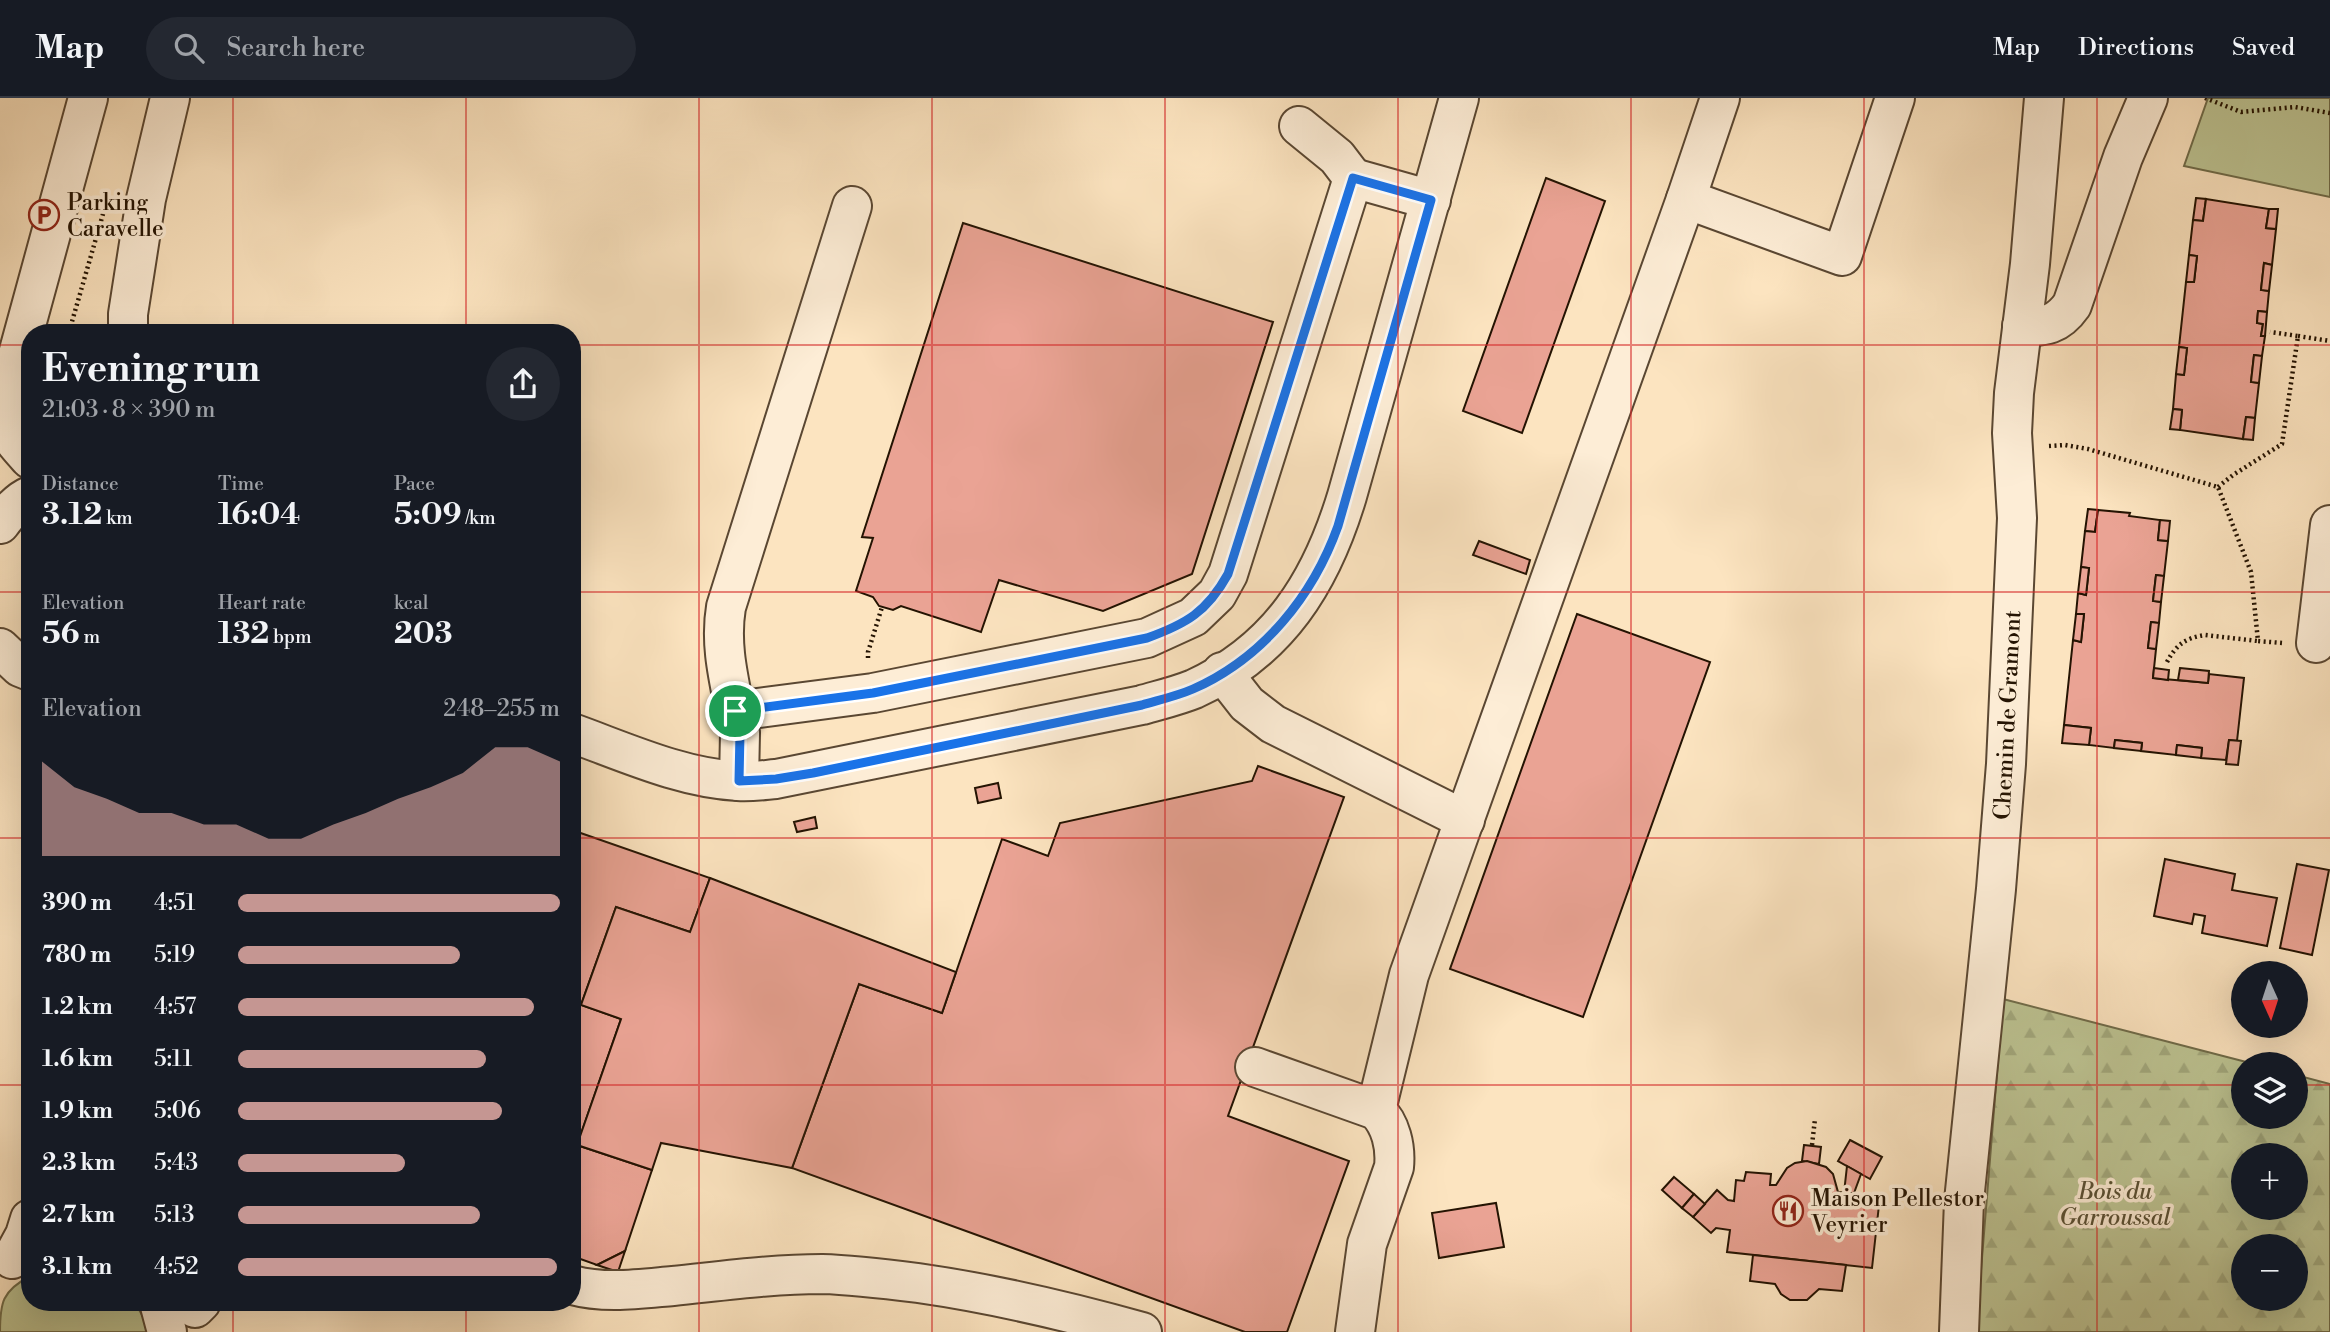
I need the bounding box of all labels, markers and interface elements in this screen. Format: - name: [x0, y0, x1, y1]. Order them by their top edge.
- search box: [146, 17, 636, 80]
- text: Map: [35, 28, 104, 69]
- icon: search: [170, 29, 208, 67]
- text: Search here: [226, 32, 365, 64]
- text: Map: [1993, 33, 2040, 63]
- text: Directions: [2078, 33, 2194, 63]
- text: Saved: [2232, 33, 2295, 63]
- place label: Parking Caravelle: [67, 189, 164, 243]
- parking icon: Parking Caravelle: [27, 198, 61, 232]
- text: Evening run: [42, 346, 260, 393]
- button: share: [486, 347, 560, 421]
- text: 21:03 · 8 × 390 m: [42, 396, 215, 424]
- text: Distance: [42, 472, 119, 496]
- text: Time: [218, 472, 264, 496]
- text: Pace: [394, 472, 435, 496]
- text: 3.12: [42, 496, 102, 534]
- text: 16:04: [218, 496, 300, 534]
- text: 5:09: [394, 496, 462, 534]
- text: km: [102, 506, 133, 530]
- text: /km: [462, 506, 496, 530]
- text: Elevation: [42, 591, 124, 615]
- text: Heart rate: [218, 591, 306, 615]
- text: kcal: [394, 591, 428, 615]
- street label: Chemin de Gramont: [1989, 609, 2027, 821]
- text: 56: [42, 615, 80, 653]
- text: 132: [218, 615, 269, 653]
- text: 203: [394, 615, 453, 653]
- text: m: [80, 625, 100, 649]
- text: bpm: [269, 625, 312, 649]
- pin: [705, 681, 765, 741]
- icon: arrive: [716, 692, 754, 730]
- text: Elevation: [42, 695, 142, 723]
- text: 248–255 m: [443, 695, 560, 723]
- text: 390 m: [42, 889, 112, 917]
- text: 4:51: [154, 889, 195, 917]
- text: 780 m: [42, 941, 111, 969]
- text: 5:19: [154, 941, 195, 969]
- north arrow: [2231, 961, 2308, 1038]
- map controls: [2231, 961, 2308, 1311]
- text: 1.2 km: [42, 993, 113, 1021]
- text: 4:57: [154, 993, 196, 1021]
- text: 1.6 km: [42, 1045, 113, 1073]
- text: 5:11: [154, 1045, 192, 1073]
- button: layers: [2231, 1052, 2308, 1129]
- text: 1.9 km: [42, 1097, 113, 1125]
- text: 5:06: [154, 1097, 201, 1125]
- button: +: [2231, 1143, 2308, 1220]
- text: 2.3 km: [42, 1149, 115, 1177]
- text: 5:43: [154, 1149, 198, 1177]
- park label: Bois du Garroussal: [2059, 1178, 2171, 1232]
- place label: Maison Pellestor Veyrier: [1810, 1185, 1984, 1239]
- restaurant icon: Maison Pellestor Veyrier: [1771, 1194, 1805, 1228]
- text: 2.7 km: [42, 1201, 115, 1229]
- text: 5:13: [154, 1201, 194, 1229]
- button: −: [2231, 1234, 2308, 1311]
- text: 3.1 km: [42, 1253, 112, 1281]
- text: 4:52: [154, 1253, 199, 1281]

